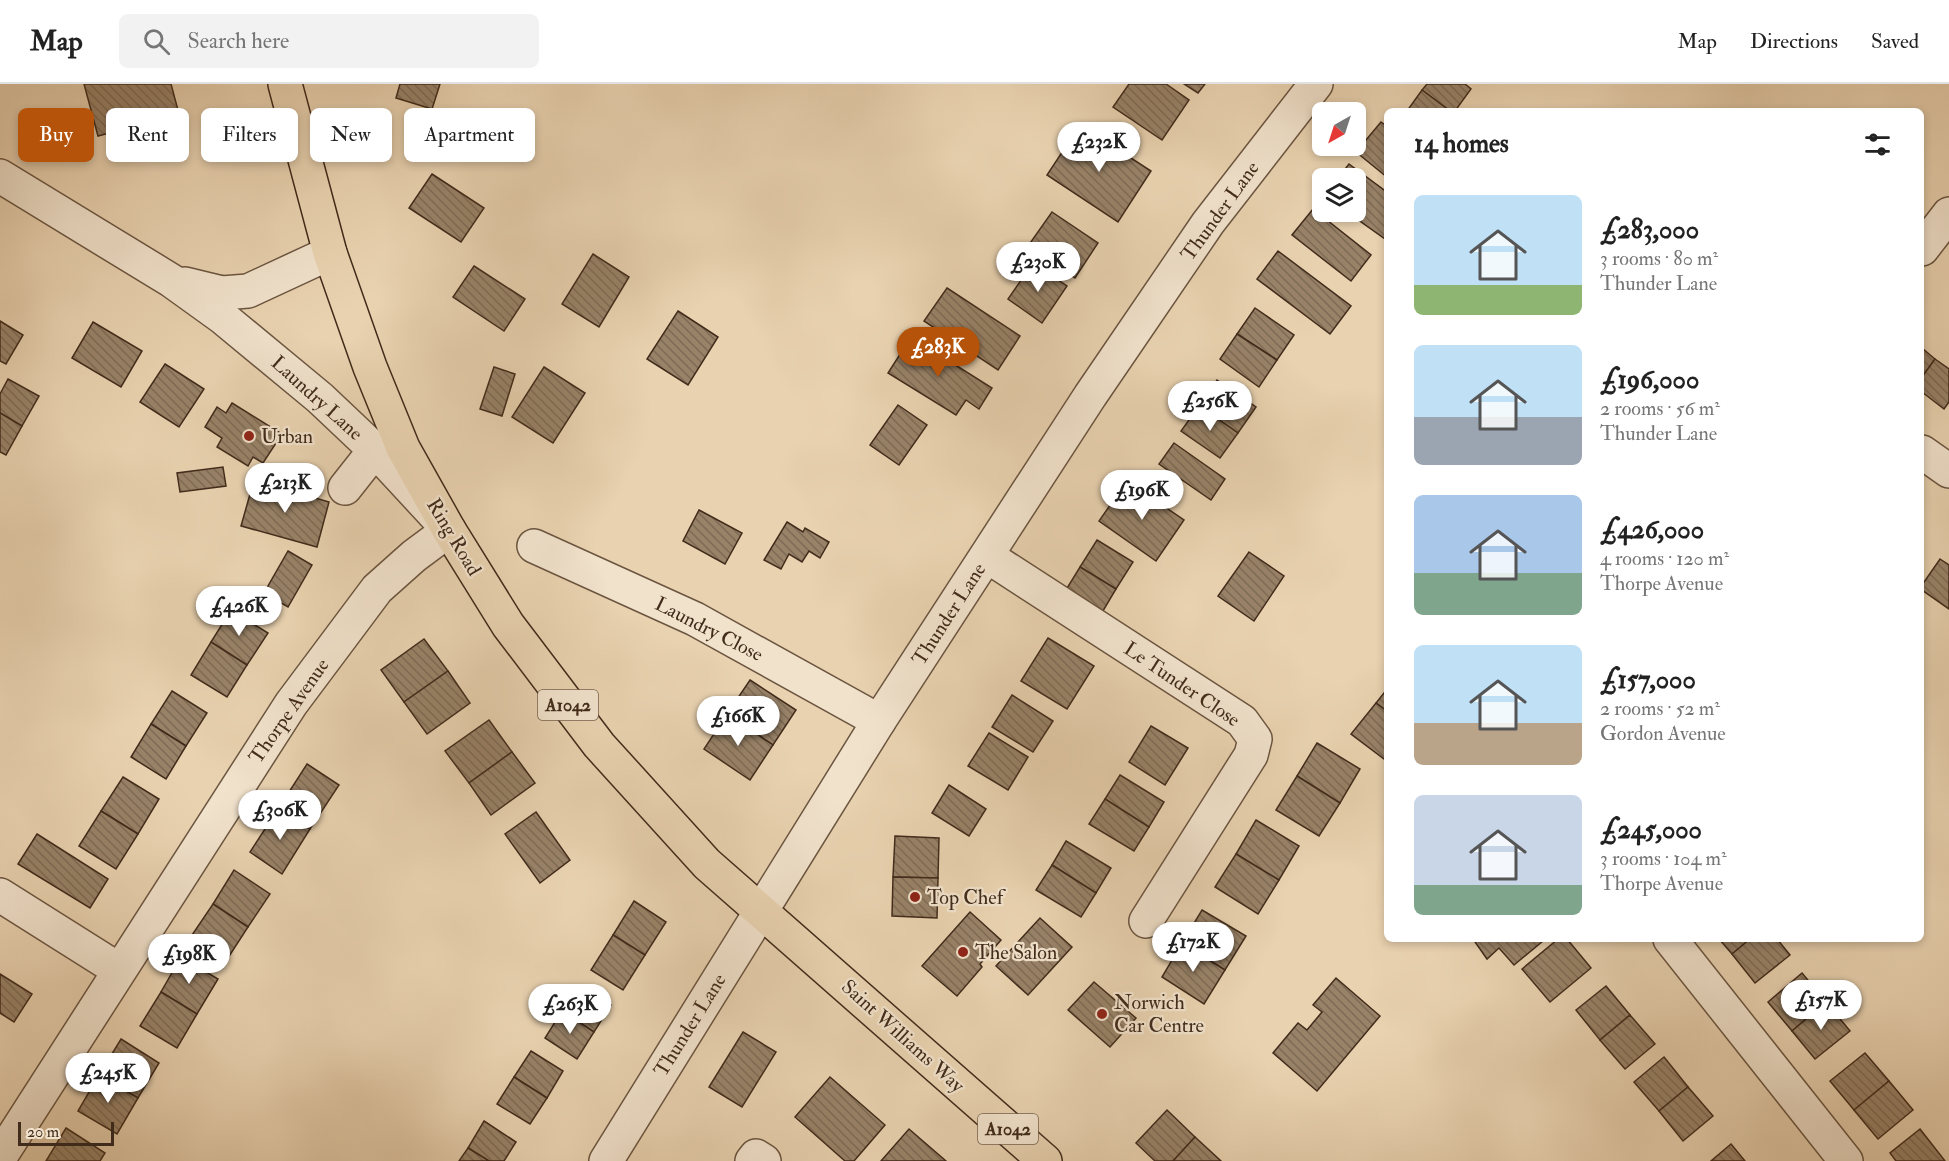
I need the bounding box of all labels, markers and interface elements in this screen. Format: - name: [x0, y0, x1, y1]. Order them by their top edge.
- search box: [119, 14, 539, 68]
- text: Map: [30, 24, 83, 59]
- icon: search: [140, 25, 173, 58]
- text: Search here: [188, 27, 289, 55]
- text: Map: [1677, 28, 1717, 55]
- text: Directions: [1750, 28, 1838, 55]
- text: Saved: [1871, 28, 1919, 55]
- north arrow: [1312, 102, 1366, 156]
- map controls: [1312, 102, 1366, 222]
- chip: Buy: [18, 108, 94, 162]
- chip: Rent: [106, 108, 189, 162]
- chip: Filters: [201, 108, 298, 162]
- chip: New: [310, 108, 392, 162]
- chip: Apartment: [404, 108, 535, 162]
- pin: £232K: [1057, 122, 1141, 173]
- text: 14 homes: [1414, 128, 1509, 160]
- icon: filters: [1861, 128, 1894, 161]
- text: £232K: [1071, 129, 1127, 154]
- street label: Thunder Lane: [1175, 156, 1265, 266]
- button: layers: [1312, 168, 1366, 222]
- text: £283,000: [1600, 214, 1699, 246]
- icon: home: [1462, 219, 1534, 291]
- pin: £230K: [996, 242, 1080, 293]
- text: 3 rooms · 80 m²: [1600, 246, 1718, 271]
- text: £230K: [1010, 249, 1066, 274]
- text: Thunder Lane: [1600, 271, 1717, 296]
- pin: £283K: [896, 327, 980, 378]
- text: £283K: [911, 334, 965, 359]
- street label: Laundry Lane: [266, 350, 368, 446]
- text: £196,000: [1600, 364, 1699, 396]
- icon: home: [1462, 369, 1534, 441]
- pin: £256K: [1168, 381, 1252, 432]
- text: £256K: [1182, 388, 1238, 413]
- text: 2 rooms · 56 m²: [1600, 396, 1720, 421]
- text: Thunder Lane: [1600, 421, 1717, 446]
- place label: Urban: [261, 424, 313, 449]
- marker: Urban: [242, 429, 256, 443]
- pin: £213K: [243, 463, 327, 514]
- text: £213K: [259, 470, 311, 495]
- pin: £196K: [1100, 470, 1184, 521]
- text: £196K: [1115, 477, 1169, 502]
- street label: Ring Road: [421, 494, 487, 580]
- text: £426,000: [1600, 514, 1704, 546]
- icon: home: [1462, 519, 1534, 591]
- text: 4 rooms · 120 m²: [1600, 546, 1729, 571]
- street label: Thunder Lane: [907, 558, 991, 670]
- text: Thorpe Avenue: [1600, 571, 1723, 596]
- pin: £426K: [197, 586, 281, 637]
- street label: Laundry Close: [651, 591, 767, 667]
- text: £426K: [210, 593, 268, 618]
- street label: Le Tunder Close: [1119, 636, 1245, 732]
- street label: Thorpe Avenue: [243, 653, 335, 769]
- text: £157,000: [1600, 664, 1696, 696]
- icon: home: [1462, 669, 1534, 741]
- road number: A1042: [538, 690, 598, 720]
- pin: £166K: [696, 696, 780, 747]
- text: 2 rooms · 52 m²: [1600, 696, 1720, 721]
- text: £166K: [711, 703, 765, 728]
- text: Gordon Avenue: [1600, 721, 1726, 746]
- pin: £306K: [238, 790, 322, 841]
- text: £306K: [252, 797, 308, 822]
- text: £245,000: [1600, 814, 1702, 846]
- icon: home: [1462, 819, 1534, 891]
- text: 3 rooms · 104 m²: [1600, 846, 1727, 871]
- text: Thorpe Avenue: [1600, 871, 1723, 896]
- place label: Top Chef: [927, 885, 1007, 911]
- marker: Top Chef: [908, 890, 922, 904]
- pin: £172K: [1151, 922, 1235, 973]
- text: £172K: [1166, 929, 1220, 954]
- pin: £198K: [147, 934, 231, 985]
- place label: The Salon: [975, 940, 1057, 965]
- text: £198K: [162, 941, 216, 966]
- marker: The Salon: [956, 945, 970, 959]
- street label: Thunder Lane: [648, 969, 732, 1081]
- street label: Saint Williams Way: [836, 974, 971, 1099]
- pin: £157K: [1779, 980, 1863, 1031]
- pin: £263K: [528, 984, 612, 1035]
- text: £157K: [1795, 987, 1847, 1012]
- place label: Norwich Car Centre: [1114, 990, 1204, 1038]
- text: £263K: [542, 991, 598, 1016]
- marker: Norwich Car Centre: [1095, 1007, 1109, 1021]
- pin: £245K: [66, 1053, 150, 1104]
- text: £245K: [79, 1060, 137, 1085]
- road number: A1042: [978, 1114, 1038, 1144]
- scale bar: [18, 1119, 114, 1146]
- text: 20 m: [27, 1122, 59, 1142]

